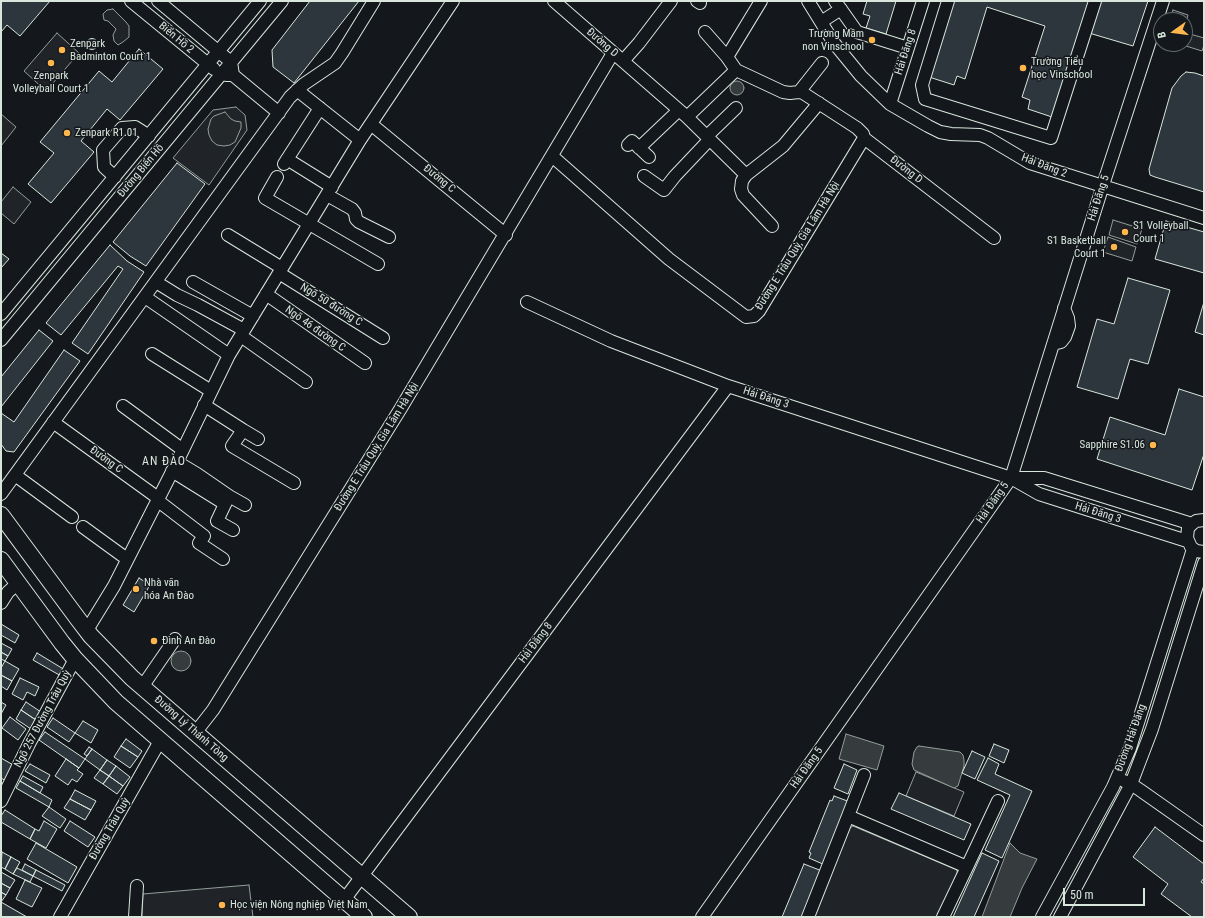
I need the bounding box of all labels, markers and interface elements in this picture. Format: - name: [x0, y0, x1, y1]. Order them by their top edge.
- north arrow: [1153, 12, 1193, 52]
- street label: Biển Hồ 2: [156, 19, 196, 57]
- street label: Đường D: [583, 26, 621, 60]
- place label: Trường Mầm non Vinschool: [802, 27, 864, 53]
- street label: Hải Đăng 8: [892, 27, 920, 77]
- text: B: [1155, 30, 1169, 39]
- marker: Trường Mầm non Vinschool: [867, 35, 877, 45]
- place label: Zenpark Badminton Court 1: [70, 37, 151, 63]
- marker: Zenpark Badminton Court 1: [57, 45, 67, 55]
- place label: Trường Tiểu học Vinschool: [1031, 55, 1092, 81]
- marker: Zenpark Volleyball Court 1: [46, 58, 56, 68]
- marker: Trường Tiểu học Vinschool: [1018, 63, 1028, 73]
- place label: Zenpark Volleyball Court 1: [13, 69, 89, 95]
- place label: Zenpark R1.01: [75, 126, 138, 140]
- marker: Zenpark R1.01: [62, 128, 72, 138]
- street label: Đường Biển Hồ: [115, 142, 167, 200]
- street label: Hải Đăng 2: [1019, 151, 1069, 181]
- street label: Đường D: [887, 153, 925, 187]
- street label: Đường C: [420, 162, 458, 196]
- street label: Hải Đăng 5: [1085, 173, 1113, 223]
- street label: Đường E Trâu Quỳ, Gia Lâm Hà Nội: [753, 179, 843, 313]
- place label: S1 Volleyball Court 1: [1133, 219, 1189, 245]
- marker: S1 Volleyball Court 1: [1120, 227, 1130, 237]
- place label: S1 Basketball Court 1: [1047, 234, 1106, 260]
- marker: S1 Basketball Court 1: [1109, 242, 1119, 252]
- street label: Ngõ 50 đường C: [298, 281, 364, 329]
- street label: Ngõ 46 đường C: [282, 303, 348, 355]
- street label: Đường E Trâu Quỳ, Gia Lâm Hà Nội: [332, 380, 422, 514]
- street label: Hải Đăng 3: [741, 384, 791, 412]
- place label: Sapphire S1.06: [1080, 438, 1145, 452]
- marker: Sapphire S1.06: [1148, 440, 1158, 450]
- street label: Đường C: [87, 444, 125, 476]
- district label: AN ĐÀO: [142, 455, 186, 469]
- street label: Hải Đăng 5: [974, 480, 1012, 526]
- street label: Hải Đăng 3: [1073, 500, 1123, 526]
- place label: Nhà văn hóa An Đào: [144, 576, 194, 602]
- marker: Nhà văn hóa An Đào: [131, 584, 141, 594]
- street label: Hải Đăng 8: [516, 620, 556, 666]
- place label: Đình An Đào: [162, 634, 216, 648]
- marker: Đình An Đào: [149, 636, 159, 646]
- street label: Ngõ 257 Đường Trâu Quỳ: [12, 668, 74, 770]
- street label: Đường Lý Thánh Tông: [151, 693, 231, 765]
- street label: Đường Hải Đăng: [1113, 702, 1149, 774]
- street label: Hải Đăng 5: [788, 745, 826, 791]
- street label: Đường Trâu Quỳ: [87, 796, 133, 862]
- scale bar: [1065, 880, 1147, 906]
- text: 50 m: [1070, 888, 1094, 902]
- place label: Học viện Nông nghiệp Việt Nam: [230, 898, 367, 912]
- marker: Học viện Nông nghiệp Việt Nam: [217, 900, 227, 910]

